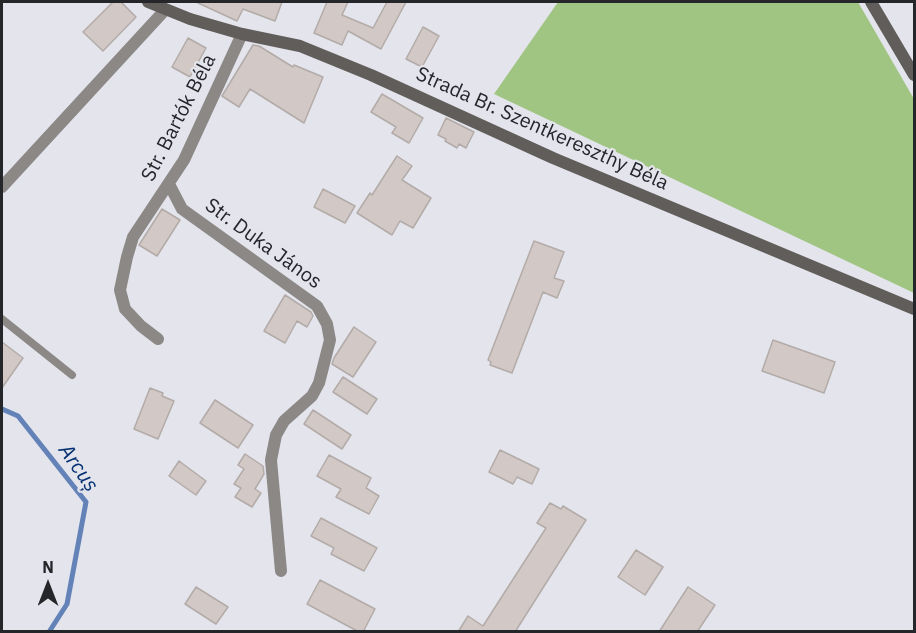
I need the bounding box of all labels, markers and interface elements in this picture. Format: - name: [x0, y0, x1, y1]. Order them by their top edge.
- street label: Str. Bartók Béla: [137, 51, 221, 185]
- street label: Strada Br. Szentkereszthy Béla: [412, 62, 672, 196]
- street label: Str. Duka János: [200, 194, 326, 294]
- water label: Arcuș: [53, 439, 103, 497]
- north arrow: [18, 555, 78, 615]
- text: N: [42, 557, 54, 577]

